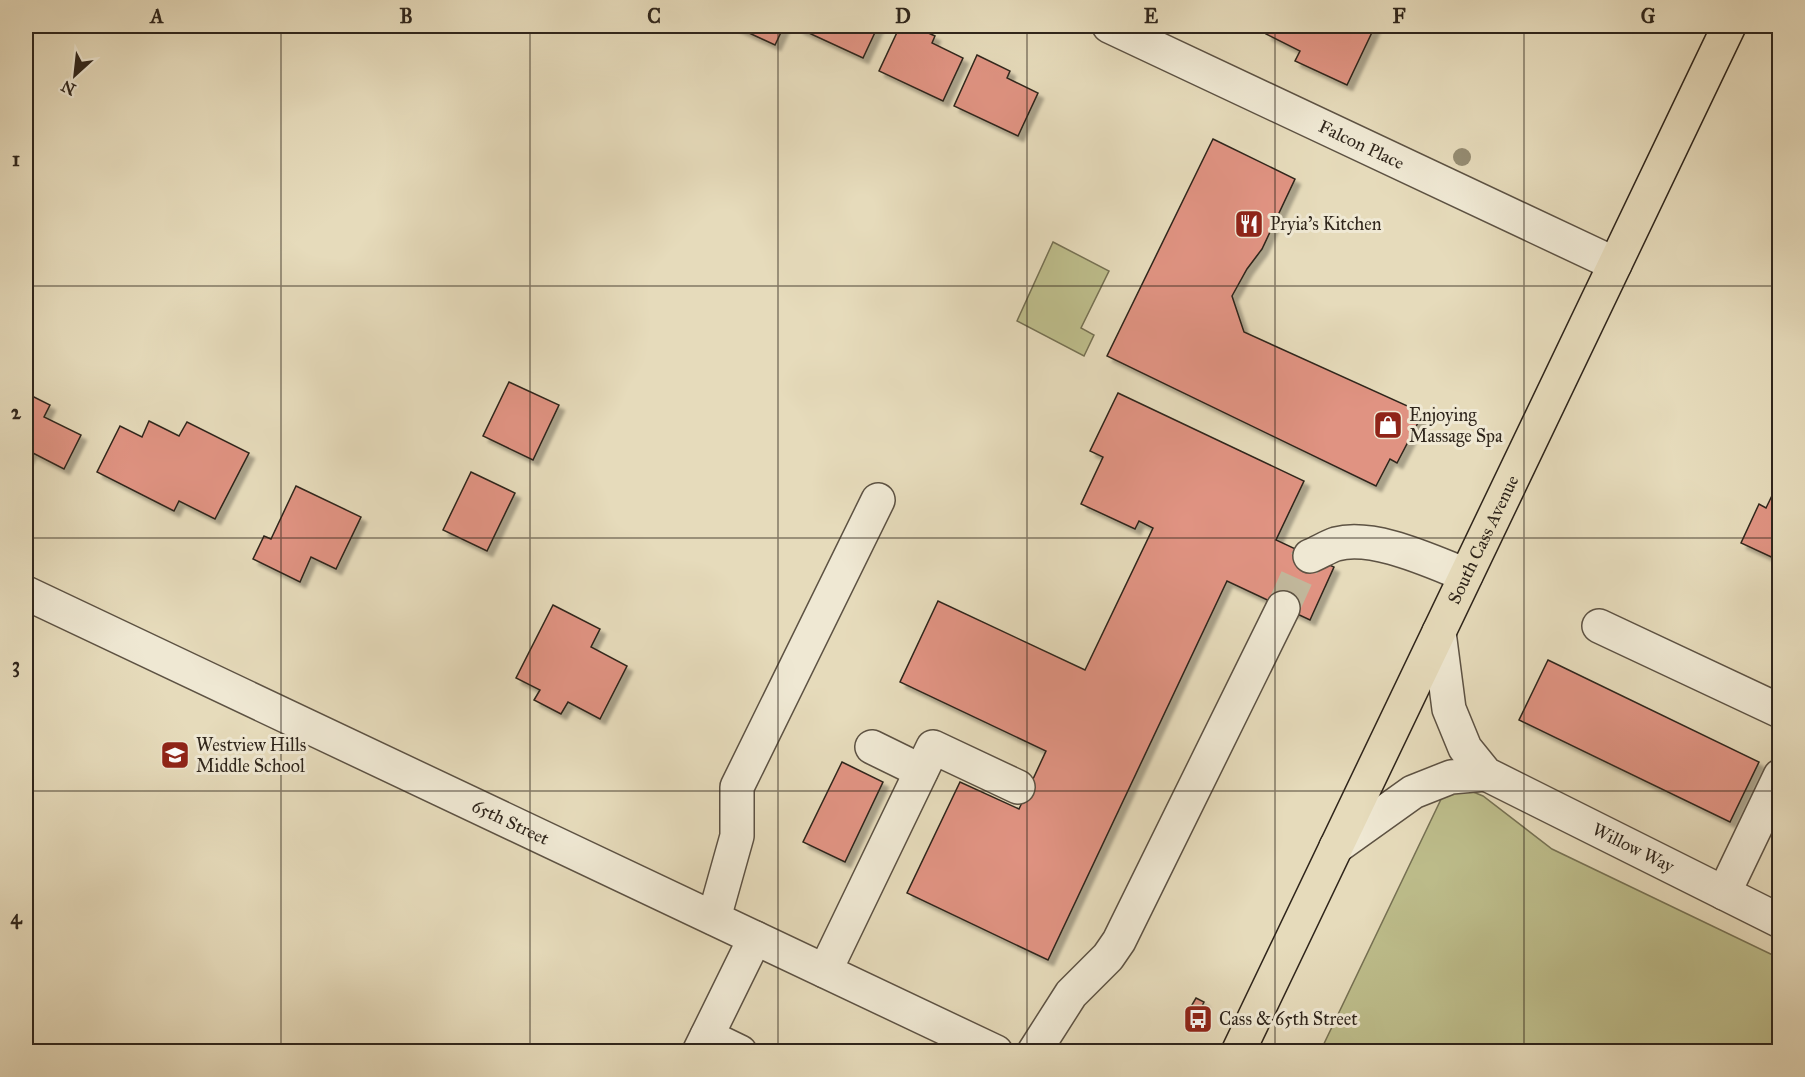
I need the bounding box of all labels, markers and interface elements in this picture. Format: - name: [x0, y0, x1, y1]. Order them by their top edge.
- text: A: [148, 4, 164, 28]
- text: B: [399, 4, 413, 28]
- text: C: [647, 4, 661, 28]
- text: D: [895, 4, 911, 28]
- text: E: [1144, 4, 1159, 28]
- text: F: [1392, 4, 1406, 28]
- text: G: [1641, 4, 1656, 28]
- north arrow: [45, 45, 105, 105]
- text: N: [58, 76, 79, 99]
- street label: Falcon Place: [1315, 115, 1408, 174]
- text: 1: [12, 147, 20, 171]
- restaurant icon: Pryia's Kitchen: [1233, 208, 1265, 240]
- place label: Pryia's Kitchen: [1270, 213, 1382, 235]
- text: 2: [11, 400, 22, 424]
- place label: Enjoying Massage Spa: [1409, 404, 1503, 448]
- shop icon: Enjoying Massage Spa: [1372, 409, 1404, 441]
- street label: South Cass Avenue: [1443, 472, 1523, 608]
- text: 3: [12, 653, 20, 678]
- place label: Westview Hills Middle School: [196, 734, 306, 777]
- school or university icon: Westview Hills Middle School: [159, 739, 191, 771]
- street label: 65th Street: [468, 795, 553, 850]
- street label: Willow Way: [1589, 818, 1678, 878]
- text: 4: [10, 905, 22, 930]
- bus stop icon: Cass & 65th Street: [1182, 1003, 1214, 1035]
- place label: Cass & 65th Street: [1219, 1008, 1358, 1030]

